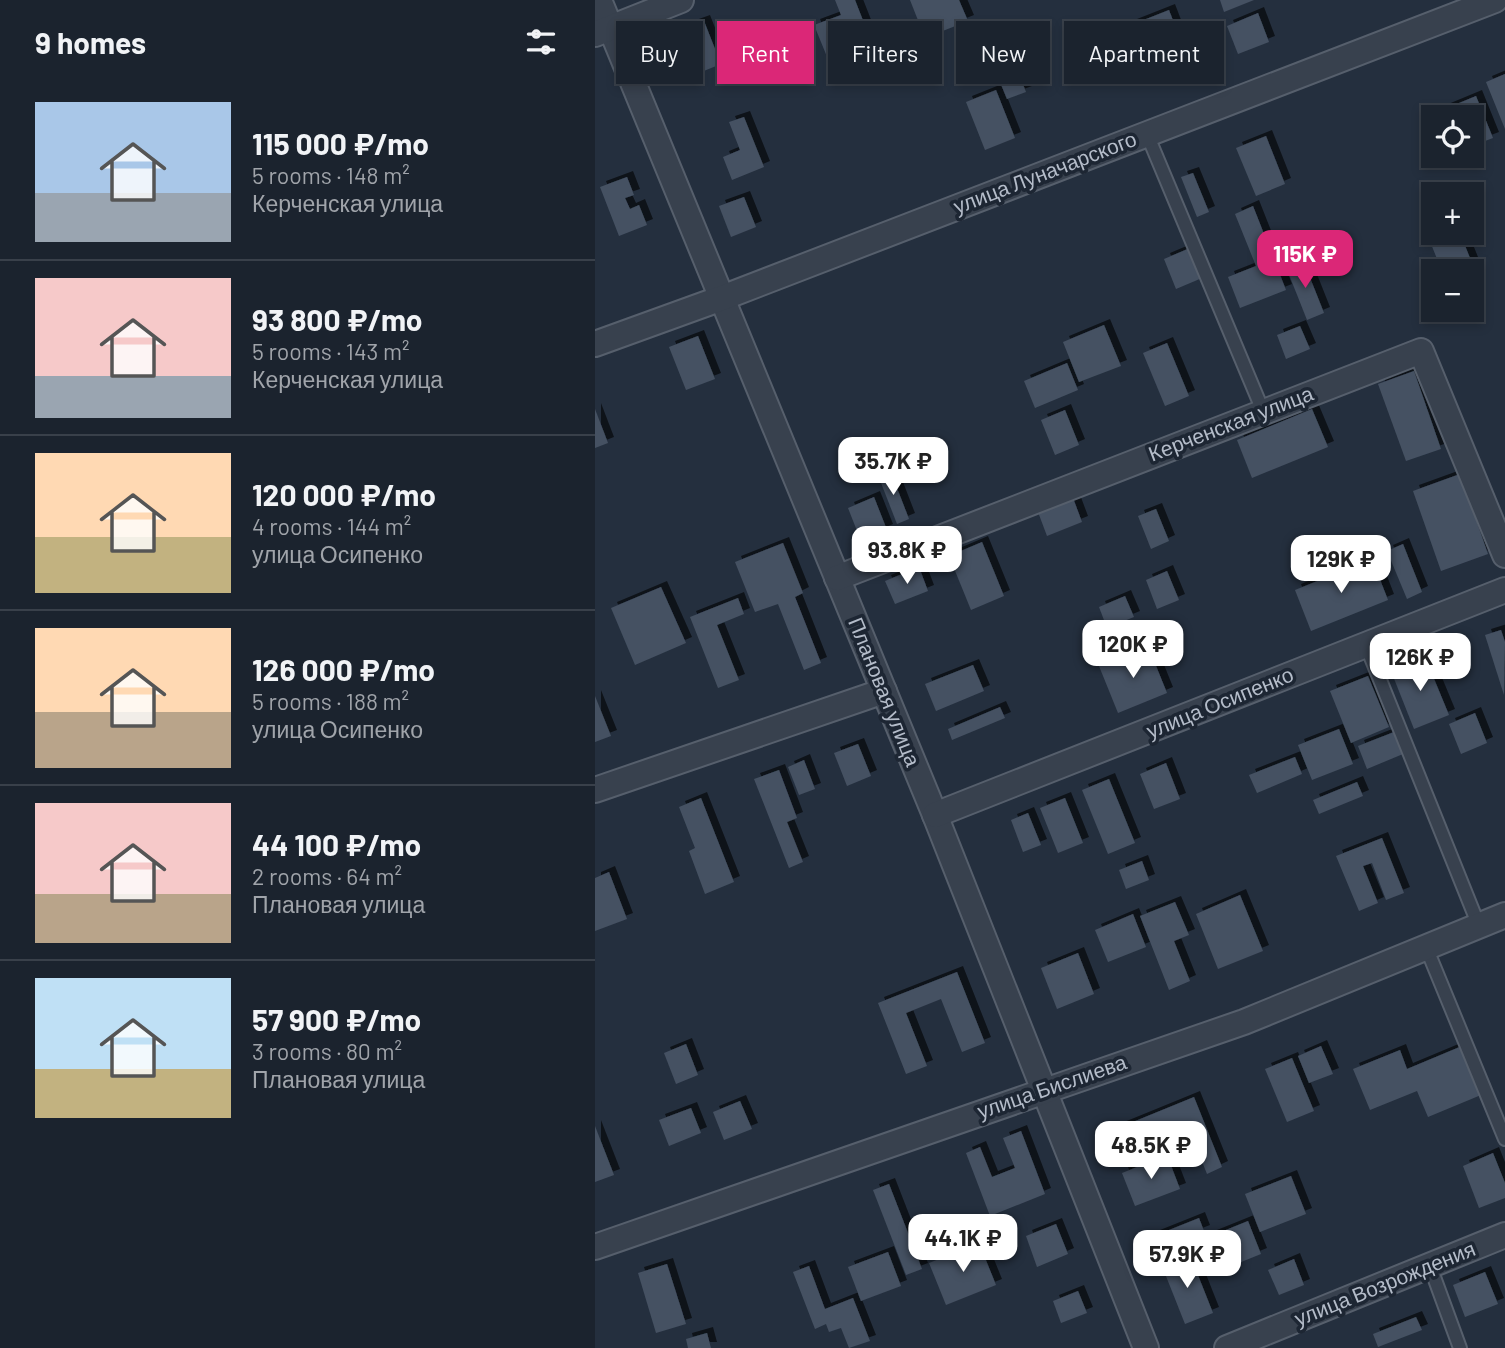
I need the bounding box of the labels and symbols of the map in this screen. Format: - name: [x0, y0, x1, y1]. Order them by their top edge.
- street label: улица Луначарского: [949, 125, 1140, 218]
- pin: 115K ₽: [1248, 230, 1362, 290]
- street label: Керченская улица: [1145, 380, 1317, 466]
- pin: 35.7K ₽: [828, 438, 958, 497]
- pin: 93.8K ₽: [842, 526, 972, 586]
- pin: 129K ₽: [1284, 536, 1398, 595]
- street label: Плановая улица: [844, 613, 927, 770]
- pin: 120K ₽: [1076, 620, 1190, 680]
- pin: 126K ₽: [1363, 634, 1477, 693]
- street label: улица Осипенко: [1142, 661, 1297, 742]
- street label: улица Бислиева: [974, 1048, 1130, 1123]
- pin: 48.5K ₽: [1086, 1122, 1216, 1181]
- pin: 44.1K ₽: [898, 1214, 1028, 1274]
- pin: 57.9K ₽: [1122, 1230, 1252, 1290]
- street label: улица Возрождения: [1290, 1235, 1479, 1330]

